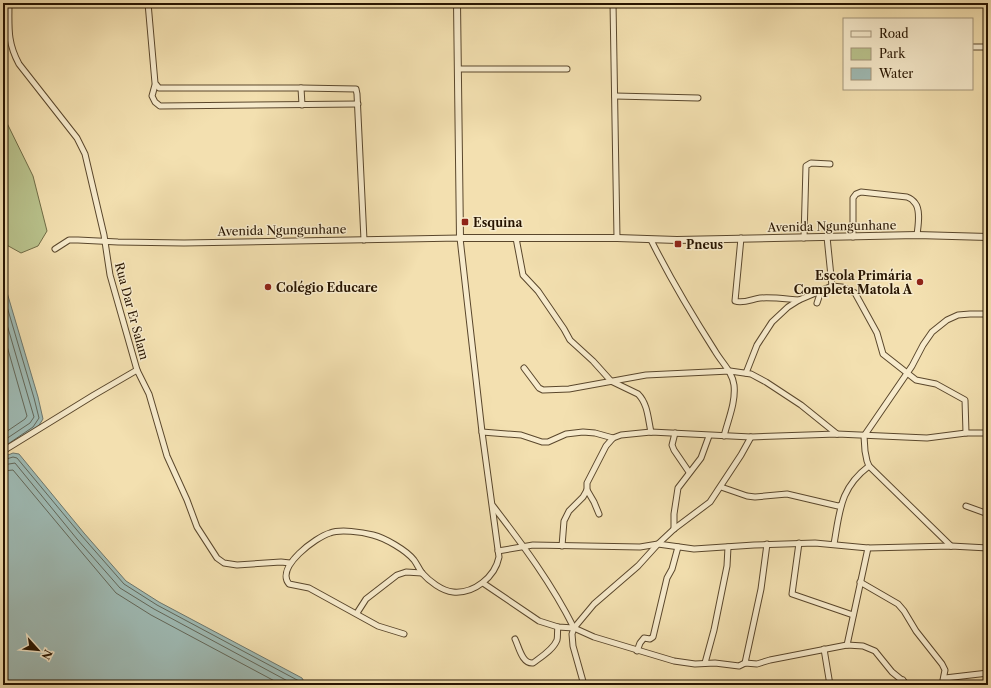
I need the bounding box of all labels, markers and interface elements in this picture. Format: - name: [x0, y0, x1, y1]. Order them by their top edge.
- legend: [843, 18, 973, 90]
- text: Road: [879, 26, 909, 41]
- text: Park: [879, 46, 906, 61]
- text: Water: [878, 66, 913, 81]
- place label: Esquina: [473, 215, 524, 230]
- marker: Esquina: [460, 217, 470, 227]
- street label: Avenida Ngungunhane: [766, 217, 897, 235]
- street label: Avenida Ngungunhane: [216, 221, 347, 239]
- place label: Pneus: [686, 237, 724, 252]
- marker: Pneus: [673, 239, 683, 249]
- street label: Rua Dar Er Salam: [112, 261, 152, 361]
- place label: Escola Primária Completa Matola A: [794, 268, 913, 297]
- marker: Escola Primária Completa Matola A: [915, 277, 925, 287]
- place label: Colégio Educare: [276, 280, 378, 295]
- marker: Colégio Educare: [263, 282, 273, 292]
- north arrow: [18, 630, 58, 670]
- text: N: [38, 647, 55, 662]

